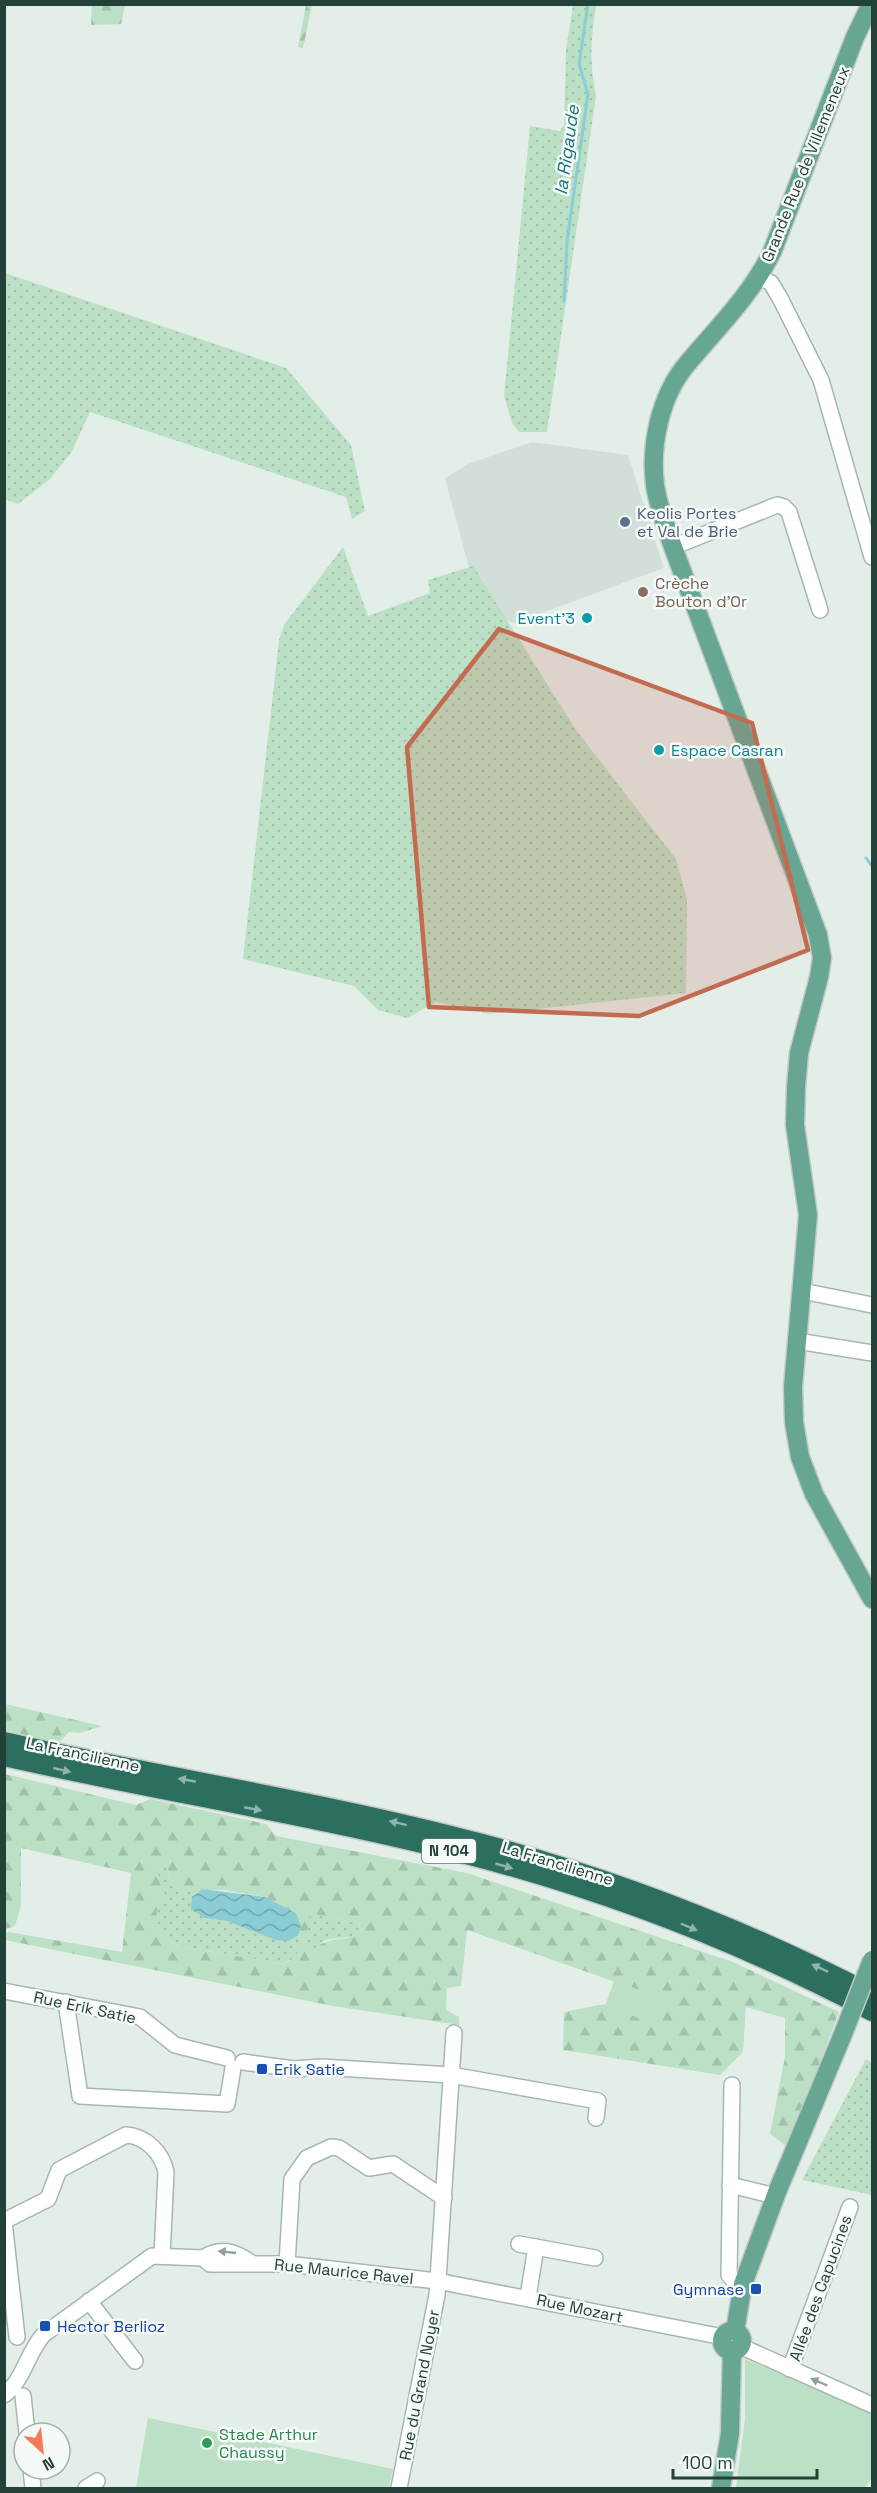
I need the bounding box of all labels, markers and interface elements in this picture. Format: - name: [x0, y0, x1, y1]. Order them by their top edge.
- street label: Grande Rue de Villemeneux: [757, 63, 854, 265]
- water label: la Rigaude: [549, 102, 584, 196]
- place label: Keolis Portes et Val de Brie: [637, 503, 738, 542]
- marker: Keolis Portes et Val de Brie: [618, 515, 632, 529]
- place label: Crèche Bouton d'Or: [655, 573, 747, 612]
- marker: Crèche Bouton d'Or: [636, 585, 650, 599]
- place label: Event'3: [518, 608, 575, 629]
- marker: Event'3: [580, 611, 594, 625]
- place label: Espace Casran: [671, 740, 784, 761]
- marker: Espace Casran: [652, 743, 666, 757]
- street label: La Francilienne: [24, 1732, 141, 1777]
- one-way arrow: [52, 1766, 71, 1775]
- one-way arrow: [177, 1775, 196, 1784]
- one-way arrow: [243, 1805, 262, 1814]
- one-way arrow: [389, 1817, 408, 1827]
- street label: La Francilienne: [500, 1837, 616, 1890]
- road number: N 104: [422, 1839, 476, 1863]
- one-way arrow: [495, 1862, 513, 1871]
- one-way arrow: [680, 1923, 698, 1932]
- one-way arrow: [812, 1963, 829, 1972]
- street label: Rue Erik Satie: [32, 1986, 138, 2029]
- place label: Erik Satie: [274, 2059, 345, 2080]
- marker: Erik Satie: [255, 2062, 269, 2076]
- street label: Allée des Capucines: [784, 2212, 857, 2364]
- one-way arrow: [217, 2247, 236, 2257]
- street label: Rue Maurice Ravel: [273, 2254, 415, 2289]
- place label: Gymnase: [673, 2279, 744, 2300]
- marker: Gymnase: [749, 2282, 763, 2296]
- street label: Rue Mozart: [535, 2289, 625, 2328]
- street label: Rue du Grand Noyer: [395, 2308, 444, 2462]
- place label: Hector Berlioz: [57, 2316, 165, 2337]
- marker: Hector Berlioz: [38, 2319, 52, 2333]
- one-way arrow: [809, 2377, 827, 2387]
- north arrow: [12, 2421, 72, 2481]
- place label: Stade Arthur Chaussy: [219, 2424, 318, 2463]
- marker: Stade Arthur Chaussy: [200, 2436, 214, 2450]
- scale bar: [673, 2442, 817, 2480]
- text: 100 m: [682, 2451, 733, 2474]
- text: N: [39, 2452, 58, 2476]

